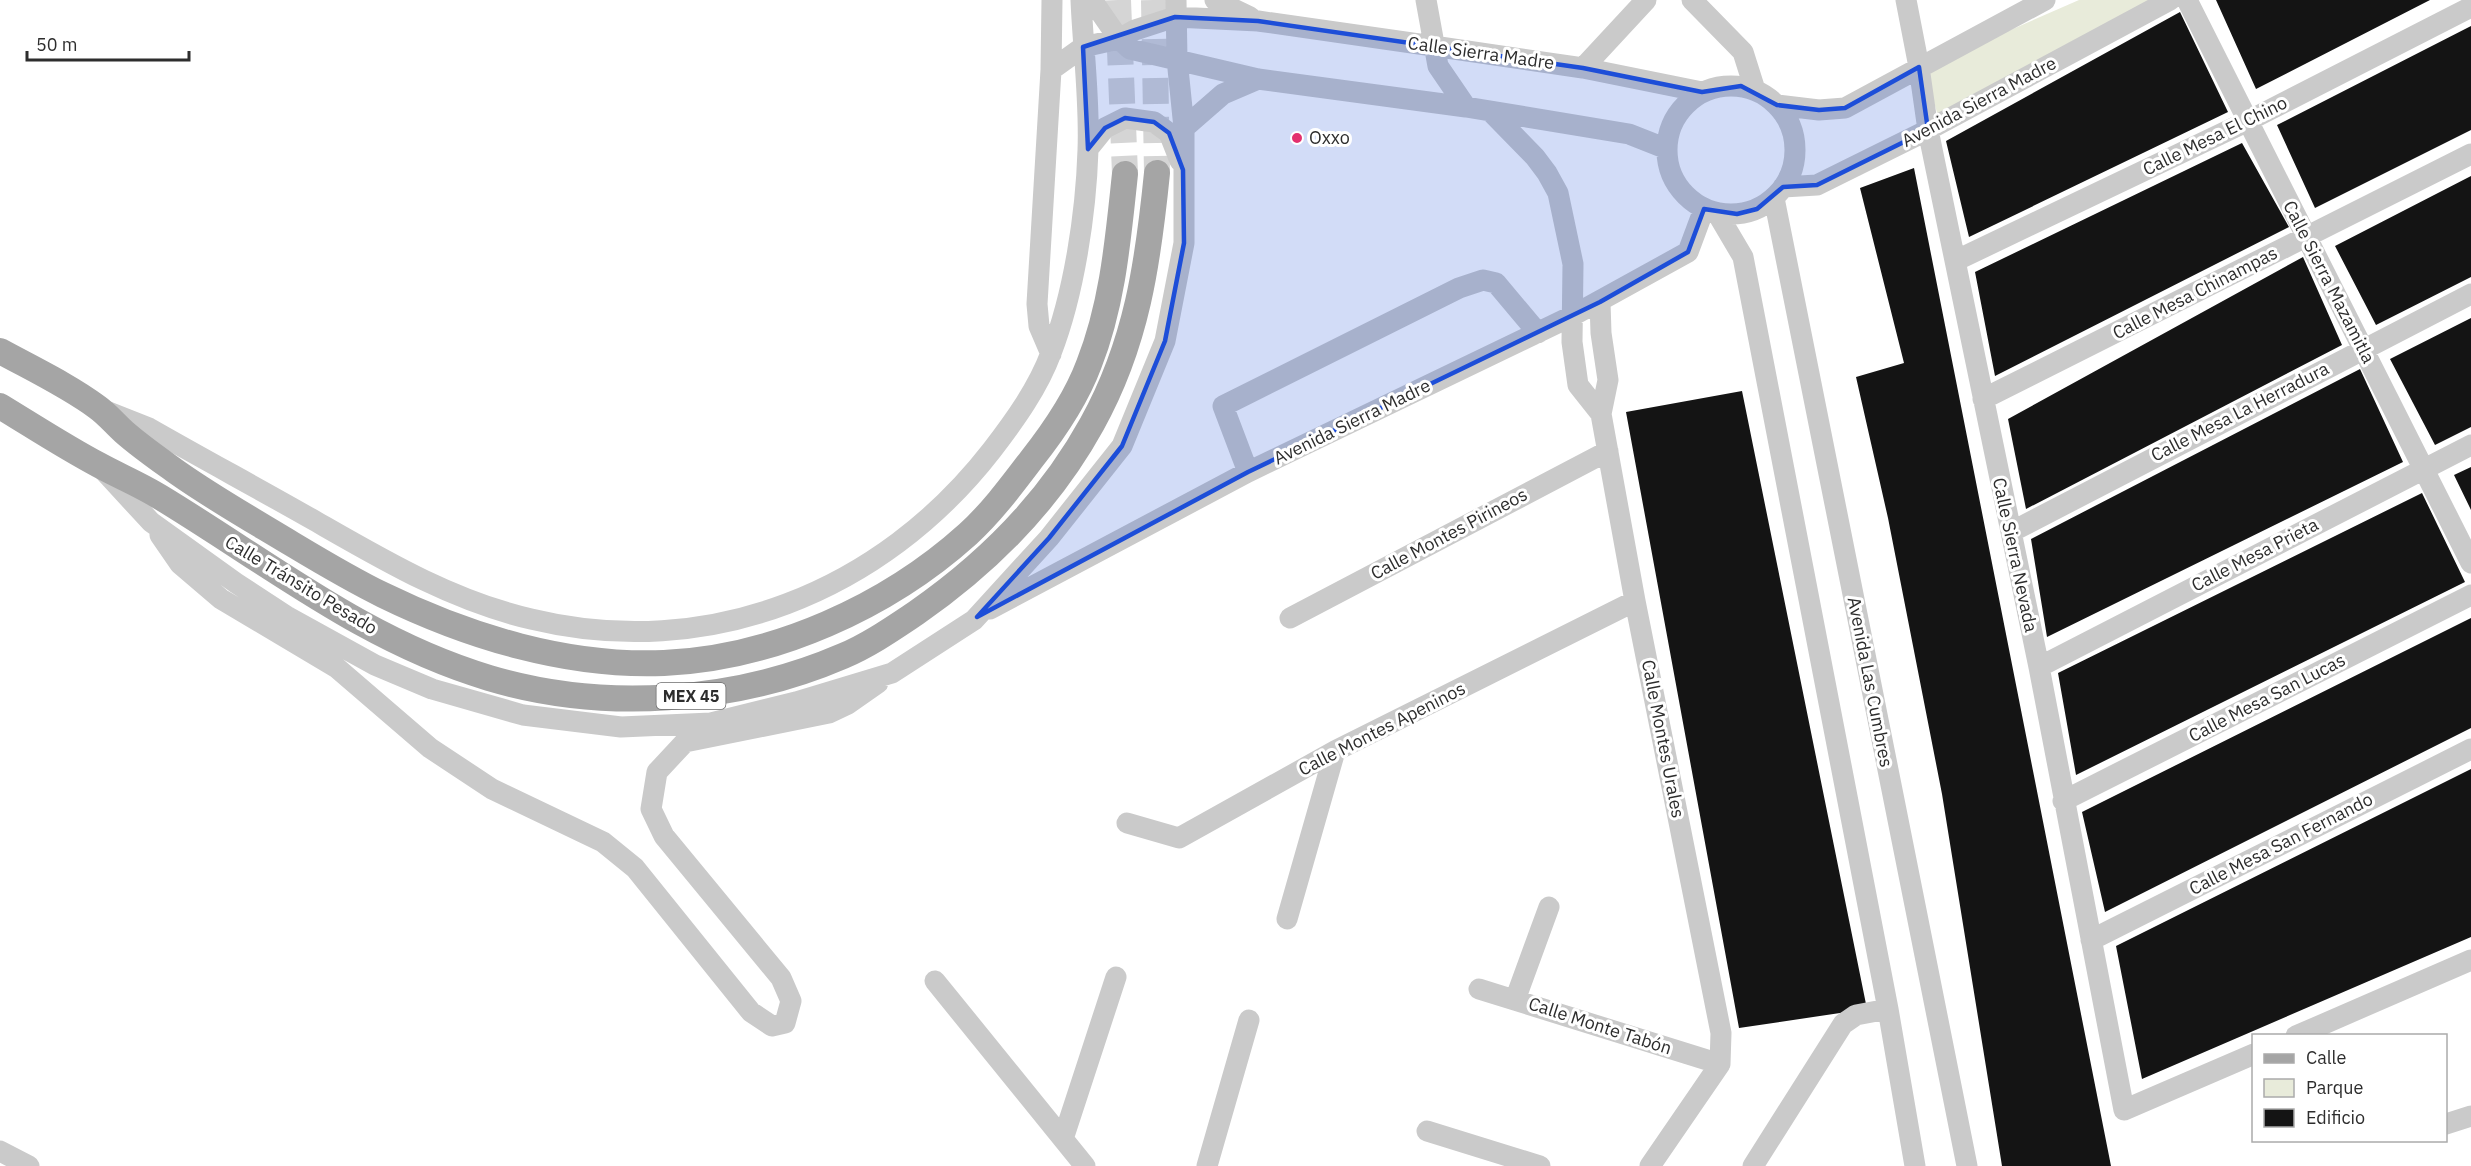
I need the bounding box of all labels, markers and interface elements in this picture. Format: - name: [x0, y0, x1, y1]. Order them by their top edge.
- scale bar: [27, 24, 189, 62]
- street label: Calle Sierra Madre: [1406, 31, 1556, 74]
- text: 50 m: [36, 33, 78, 56]
- street label: Avenida Sierra Madre: [1898, 51, 2060, 152]
- street label: Calle Mesa El Chino: [2139, 91, 2291, 180]
- place label: Oxxo: [1309, 126, 1350, 149]
- marker: Oxxo: [1290, 131, 1304, 145]
- street label: Calle Sierra Mazamitla: [2278, 196, 2381, 367]
- street label: Calle Mesa Chinampas: [2108, 241, 2281, 344]
- street label: Calle Mesa La Herradura: [2147, 356, 2333, 466]
- street label: Avenida Sierra Madre: [1270, 374, 1434, 470]
- street label: Calle Sierra Nevada: [1988, 476, 2043, 635]
- street label: Calle Montes Pirineos: [1366, 483, 1531, 585]
- street label: Calle Mesa Prieta: [2187, 512, 2322, 596]
- street label: Calle Tránsito Pesado: [221, 530, 382, 639]
- street label: Avenida Las Cumbres: [1843, 595, 1898, 769]
- street label: Calle Mesa San Lucas: [2185, 648, 2349, 747]
- street label: Calle Montes Urales: [1637, 658, 1690, 820]
- street label: Calle Montes Apeninos: [1294, 676, 1469, 781]
- road number: MEX 45: [656, 683, 726, 709]
- street label: Calle Mesa San Fernando: [2185, 787, 2376, 900]
- street label: Calle Monte Tabón: [1526, 992, 1675, 1060]
- legend: [2252, 1034, 2447, 1142]
- text: Calle: [2306, 1046, 2346, 1069]
- text: Parque: [2306, 1076, 2364, 1099]
- text: Edificio: [2306, 1106, 2365, 1129]

